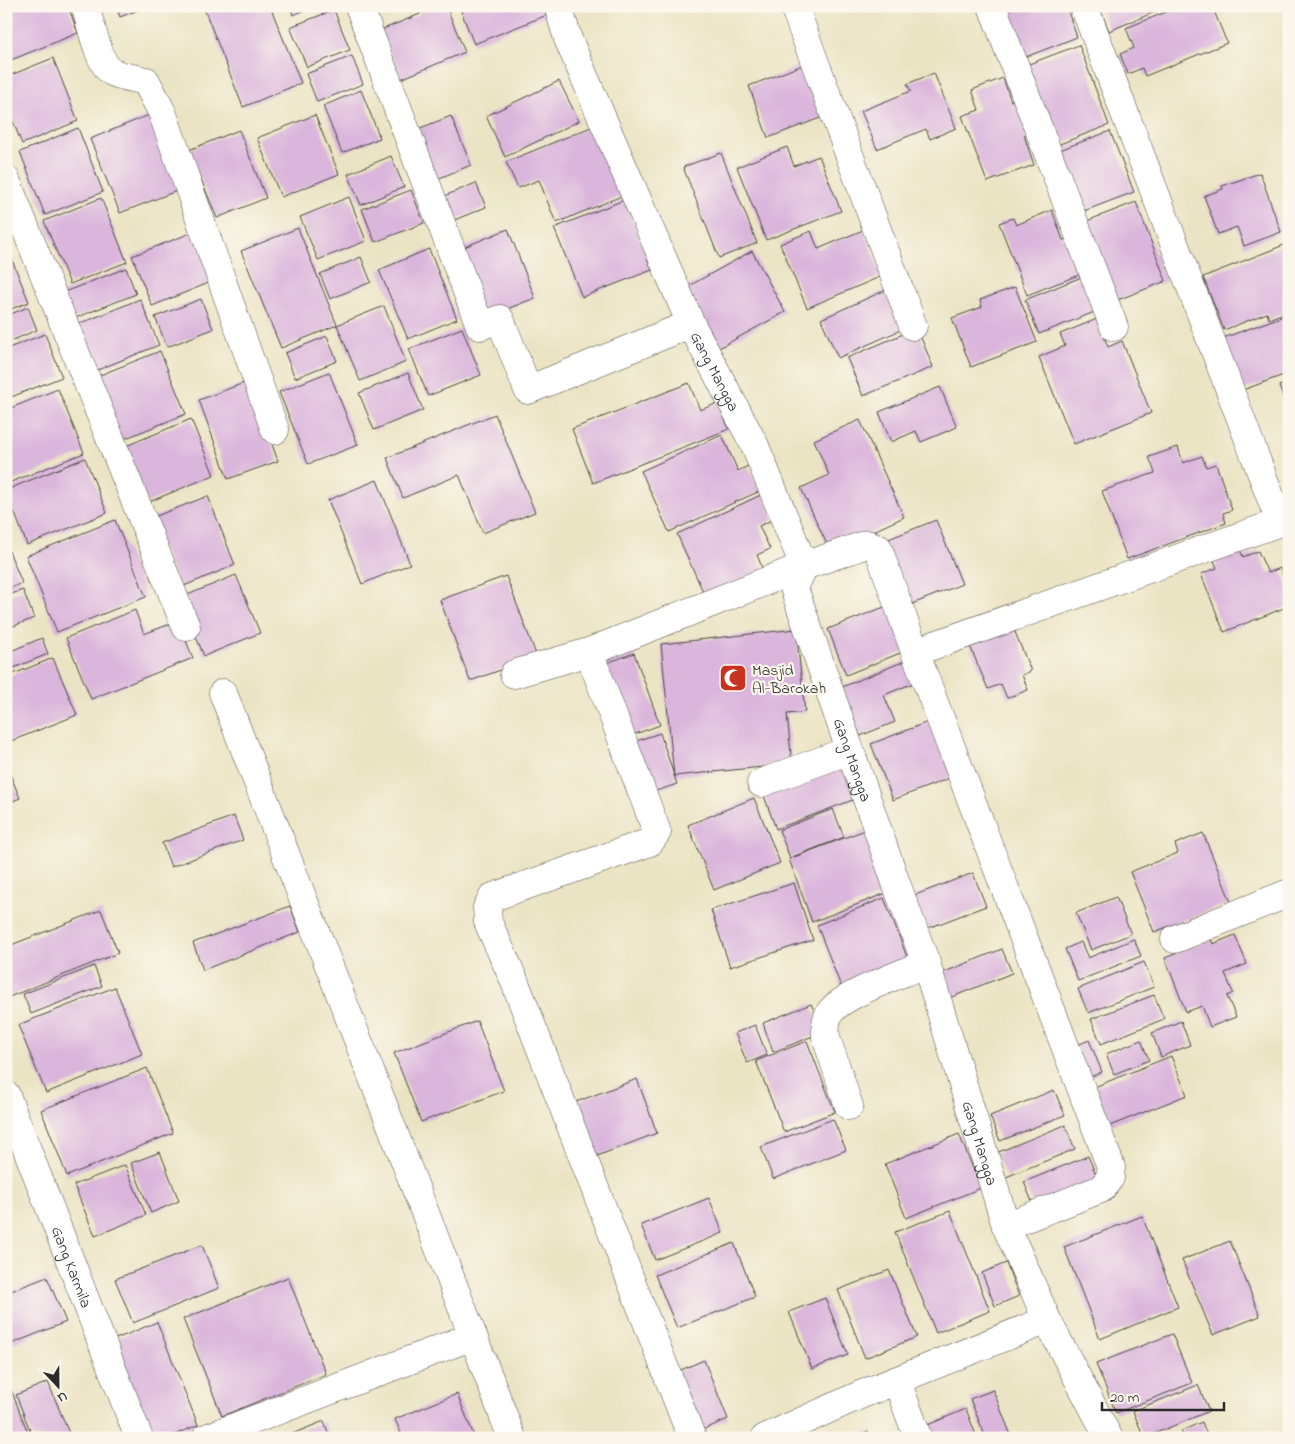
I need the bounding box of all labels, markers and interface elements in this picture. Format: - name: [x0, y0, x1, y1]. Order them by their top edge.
- street label: Gang Mangga: [683, 328, 745, 416]
- place label: Masjid Al-Barokah: [752, 659, 826, 701]
- mosque icon: Masjid Al-Barokah: [718, 663, 748, 693]
- street label: Gang Mangga: [826, 715, 877, 805]
- street label: Gang Mangga: [955, 1098, 1003, 1189]
- street label: Gang Karmila: [44, 1223, 97, 1312]
- north arrow: [32, 1362, 82, 1412]
- scale bar: [1102, 1379, 1225, 1411]
- text: U: [54, 1385, 70, 1408]
- text: 20 m: [1110, 1387, 1140, 1409]

